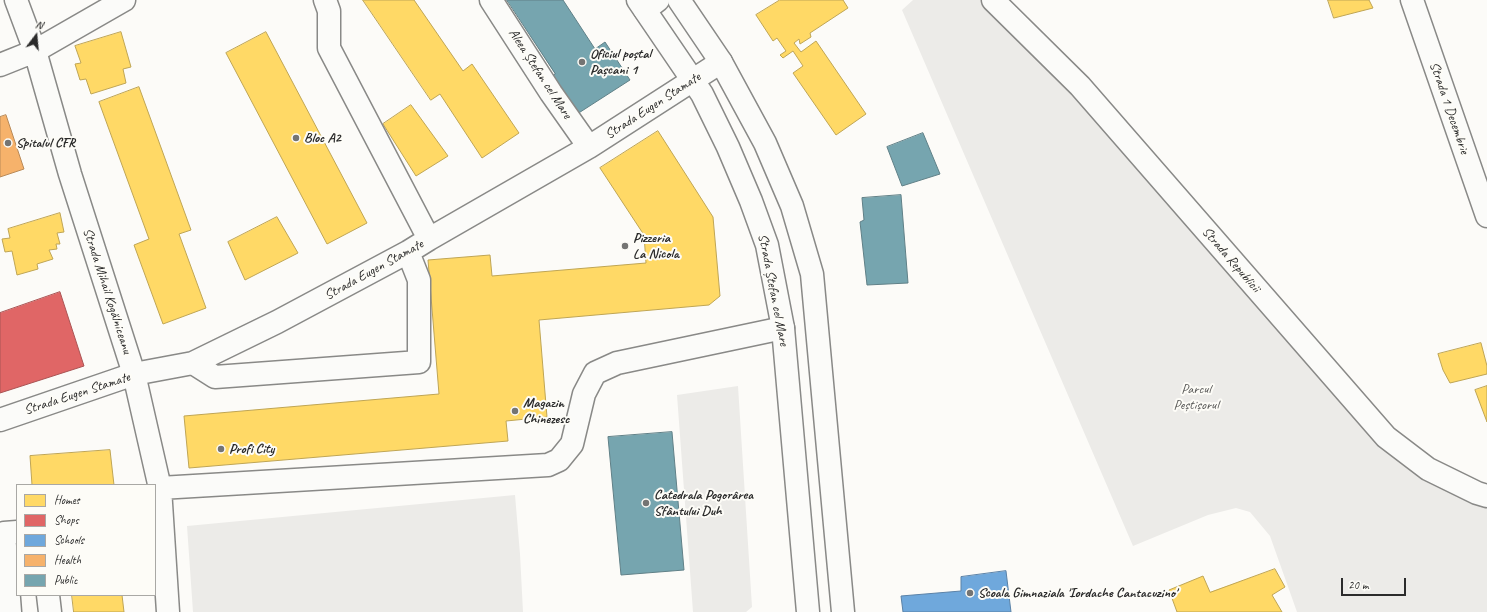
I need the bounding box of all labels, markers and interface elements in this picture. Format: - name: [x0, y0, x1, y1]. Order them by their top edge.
- north arrow: [16, 16, 56, 56]
- text: N: [34, 17, 45, 32]
- street label: Aleea Ștefan cel Mare: [505, 26, 575, 122]
- place label: Oficiul poștal Pașcani 1: [590, 46, 651, 78]
- marker: Oficiul poștal Pașcani 1: [577, 57, 587, 67]
- street label: Strada 1 Decembrie: [1425, 60, 1473, 156]
- street label: Strada Eugen Stamate: [602, 69, 704, 143]
- place label: Bloc A2: [304, 130, 341, 146]
- marker: Bloc A2: [291, 133, 301, 143]
- place label: Spitalul CFR: [16, 135, 75, 151]
- marker: Spitalul CFR: [3, 138, 13, 148]
- street label: Strada Republicii: [1198, 224, 1264, 296]
- street label: Strada Mihail Kogălniceanu: [79, 226, 135, 356]
- place label: Pizzeria La Nicola: [633, 230, 679, 262]
- street label: Strada Ștefan cel Mare: [754, 233, 792, 347]
- street label: Strada Eugen Stamate: [322, 236, 426, 304]
- marker: Pizzeria La Nicola: [620, 241, 630, 251]
- street label: Strada Eugen Stamate: [22, 369, 132, 419]
- park label: Parcul Peștișorul: [1173, 381, 1219, 414]
- place label: Magazin Chinezesc: [523, 395, 569, 428]
- marker: Magazin Chinezesc: [510, 406, 520, 416]
- place label: Profi City: [229, 441, 274, 457]
- marker: Profi City: [216, 444, 226, 454]
- legend: [16, 484, 156, 596]
- place label: Catedrala Pogorârea Sfântului Duh: [654, 487, 753, 520]
- text: Homes: [54, 492, 80, 508]
- marker: Catedrala Pogorârea Sfântului Duh: [641, 498, 651, 508]
- text: Shops: [54, 512, 79, 528]
- text: Schools: [54, 532, 84, 548]
- text: Health: [54, 552, 81, 568]
- scale bar: [1343, 570, 1408, 596]
- text: Public: [54, 572, 78, 588]
- text: 20 m: [1348, 577, 1368, 593]
- place label: Scoala Gimnaziala 'Iordache Cantacuzino': [978, 585, 1177, 601]
- marker: Scoala Gimnaziala 'Iordache Cantacuzino': [965, 588, 975, 598]

